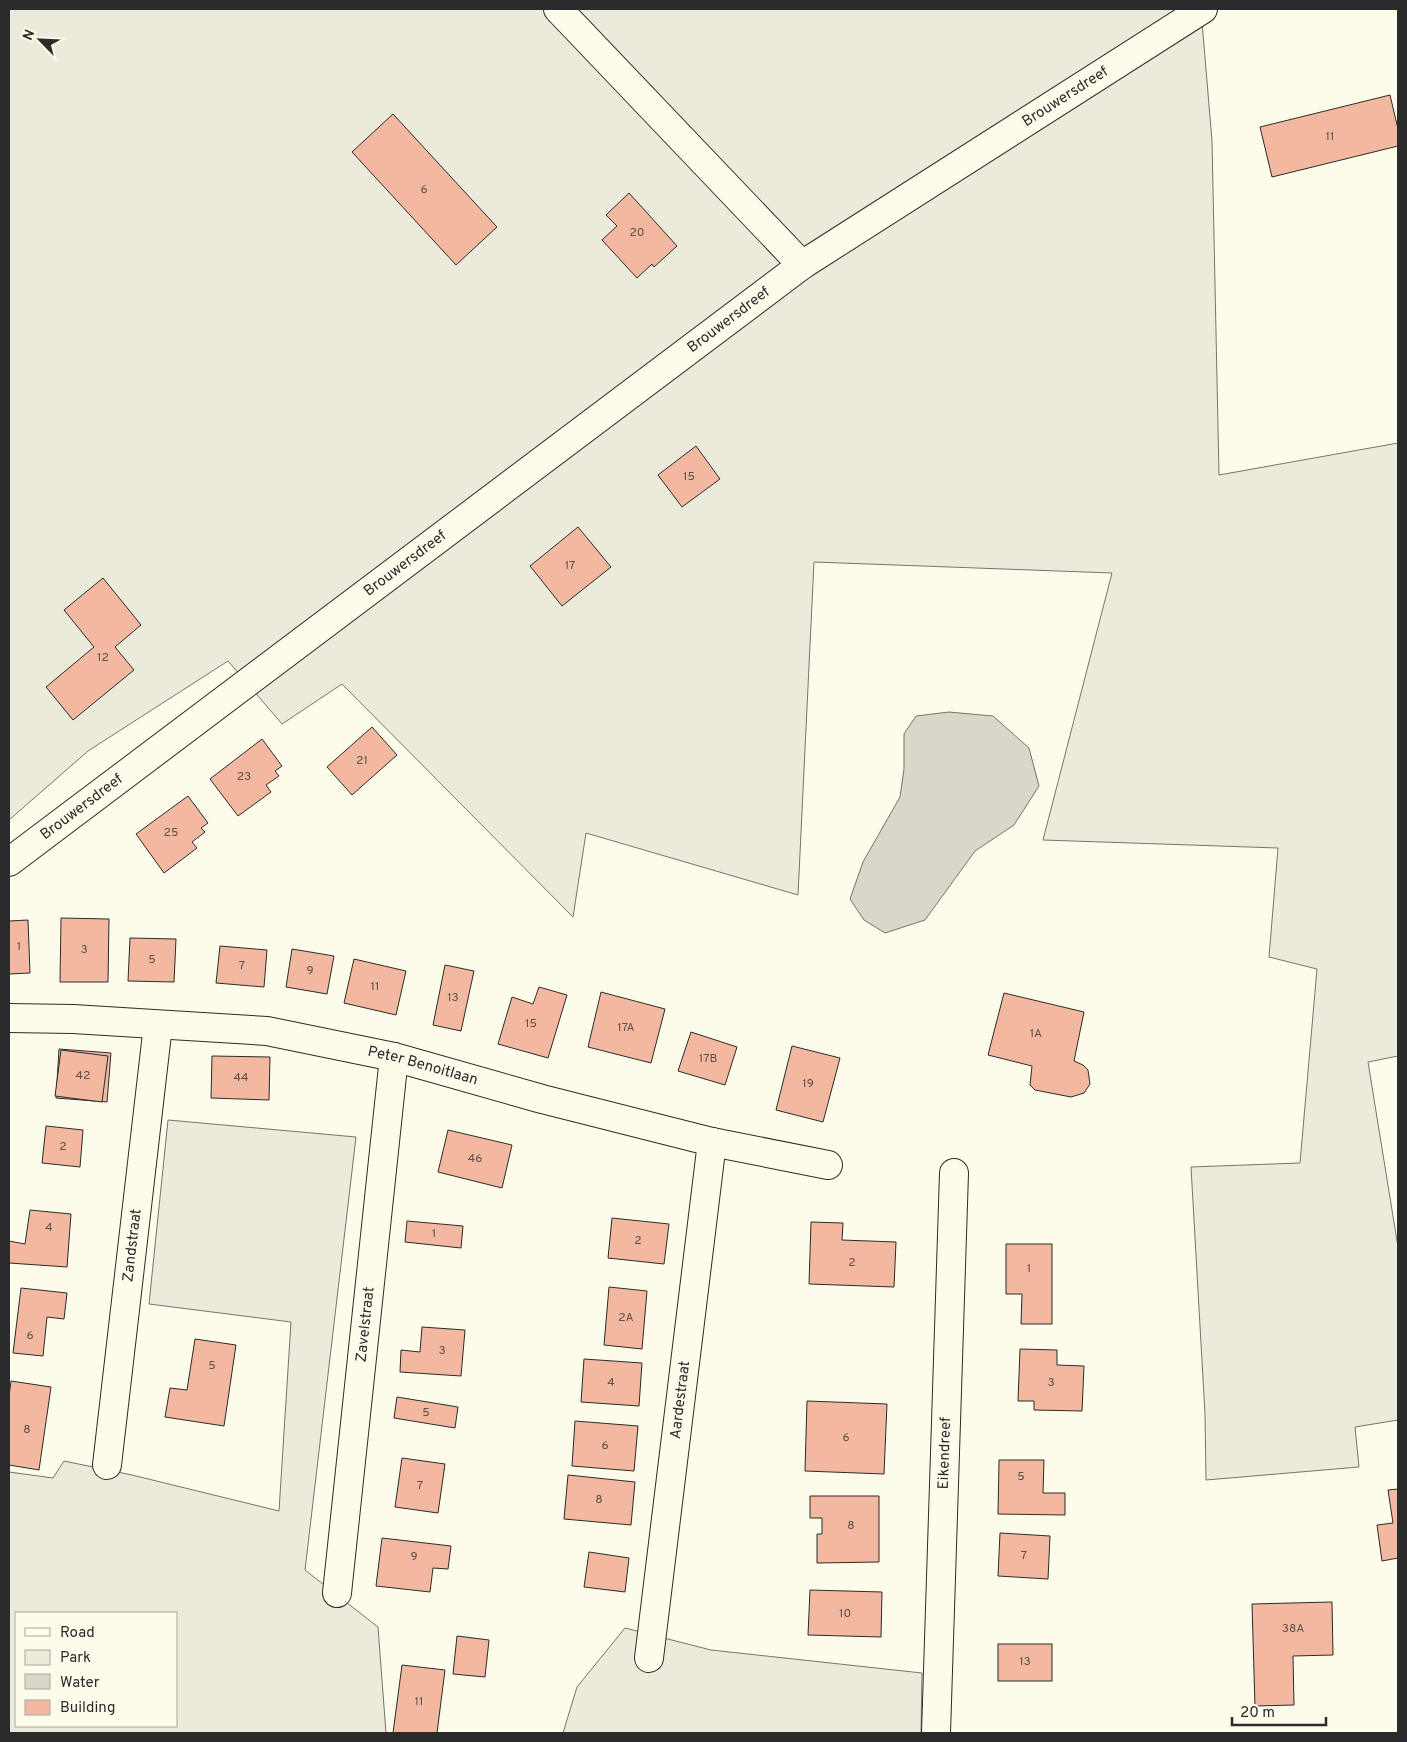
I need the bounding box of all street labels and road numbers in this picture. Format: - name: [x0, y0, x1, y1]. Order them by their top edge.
- street label: Brouwersdreef: [1019, 62, 1112, 131]
- street label: Brouwersdreef: [684, 283, 774, 357]
- street label: Brouwersdreef: [360, 526, 450, 601]
- street label: Brouwersdreef: [37, 770, 127, 845]
- street label: Peter Benoitlaan: [366, 1042, 480, 1090]
- street label: Zandstraat: [119, 1208, 146, 1283]
- street label: Zavelstraat: [352, 1286, 379, 1363]
- street label: Aardestraat: [666, 1360, 695, 1440]
- street label: Eikendreef: [934, 1417, 956, 1490]

